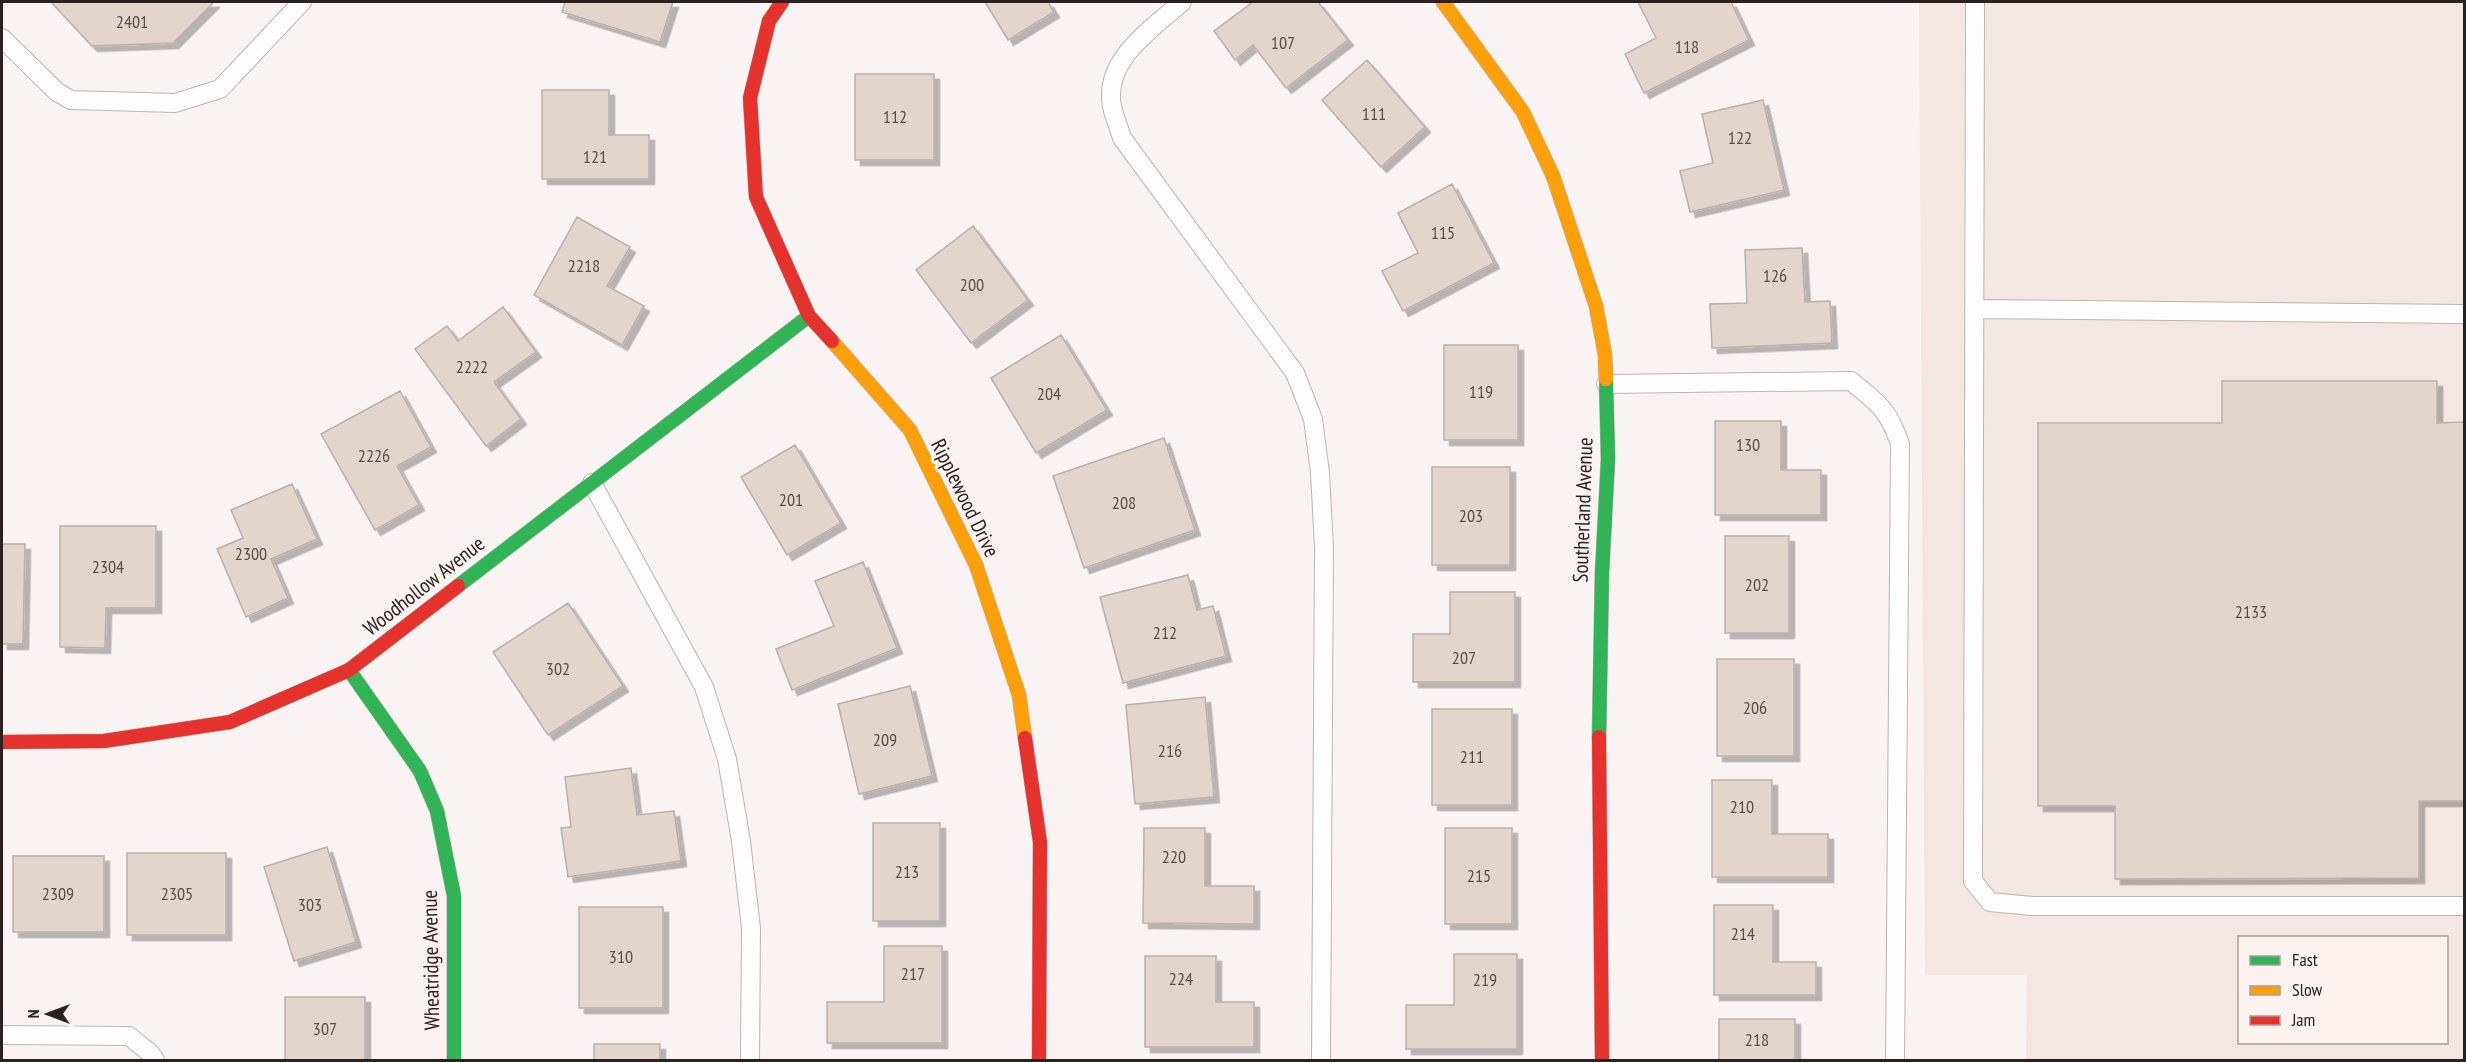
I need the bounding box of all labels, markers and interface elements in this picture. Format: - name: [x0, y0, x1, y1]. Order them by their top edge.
- house number: 2401: [116, 10, 148, 33]
- house number: 107: [1271, 31, 1295, 54]
- house number: 118: [1675, 35, 1699, 58]
- house number: 111: [1362, 102, 1386, 125]
- house number: 112: [883, 105, 907, 128]
- house number: 122: [1728, 126, 1752, 149]
- house number: 121: [583, 145, 607, 168]
- house number: 115: [1431, 221, 1455, 244]
- house number: 2218: [568, 254, 600, 277]
- house number: 126: [1763, 264, 1787, 287]
- house number: 200: [960, 273, 984, 296]
- house number: 2222: [456, 355, 488, 378]
- house number: 119: [1469, 380, 1493, 403]
- house number: 204: [1037, 382, 1061, 405]
- house number: 130: [1736, 433, 1760, 456]
- street label: Ripplewood Drive: [925, 434, 1006, 561]
- street label: Southerland Avenue: [1566, 437, 1599, 583]
- house number: 2226: [358, 444, 390, 467]
- house number: 201: [779, 488, 803, 511]
- house number: 208: [1112, 491, 1136, 514]
- house number: 203: [1459, 504, 1483, 527]
- street label: Woodhollow Avenue: [358, 530, 490, 641]
- house number: 2300: [235, 542, 267, 565]
- house number: 2304: [92, 555, 124, 578]
- house number: 202: [1745, 573, 1769, 596]
- house number: 2133: [2235, 600, 2267, 623]
- house number: 212: [1153, 621, 1177, 644]
- house number: 207: [1452, 646, 1476, 669]
- house number: 302: [546, 657, 570, 680]
- house number: 206: [1743, 696, 1767, 719]
- house number: 209: [873, 728, 897, 751]
- house number: 216: [1158, 739, 1182, 762]
- house number: 211: [1460, 745, 1484, 768]
- house number: 210: [1730, 795, 1754, 818]
- house number: 220: [1162, 845, 1186, 868]
- house number: 213: [895, 860, 919, 883]
- house number: 215: [1467, 864, 1491, 887]
- house number: 2309: [42, 882, 74, 905]
- house number: 2305: [161, 882, 193, 905]
- street label: Wheatridge Avenue: [416, 890, 445, 1030]
- house number: 303: [298, 893, 322, 916]
- house number: 214: [1731, 922, 1755, 945]
- legend: [2238, 936, 2448, 1044]
- house number: 310: [609, 945, 633, 968]
- text: Fast: [2292, 948, 2318, 971]
- house number: 217: [901, 962, 925, 985]
- house number: 224: [1169, 967, 1193, 990]
- house number: 219: [1473, 968, 1497, 991]
- text: Slow: [2292, 978, 2323, 1001]
- north arrow: [18, 984, 78, 1044]
- text: Jam: [2291, 1008, 2315, 1031]
- text: N: [23, 1010, 43, 1018]
- house number: 307: [313, 1017, 337, 1040]
- house number: 218: [1745, 1028, 1769, 1051]

